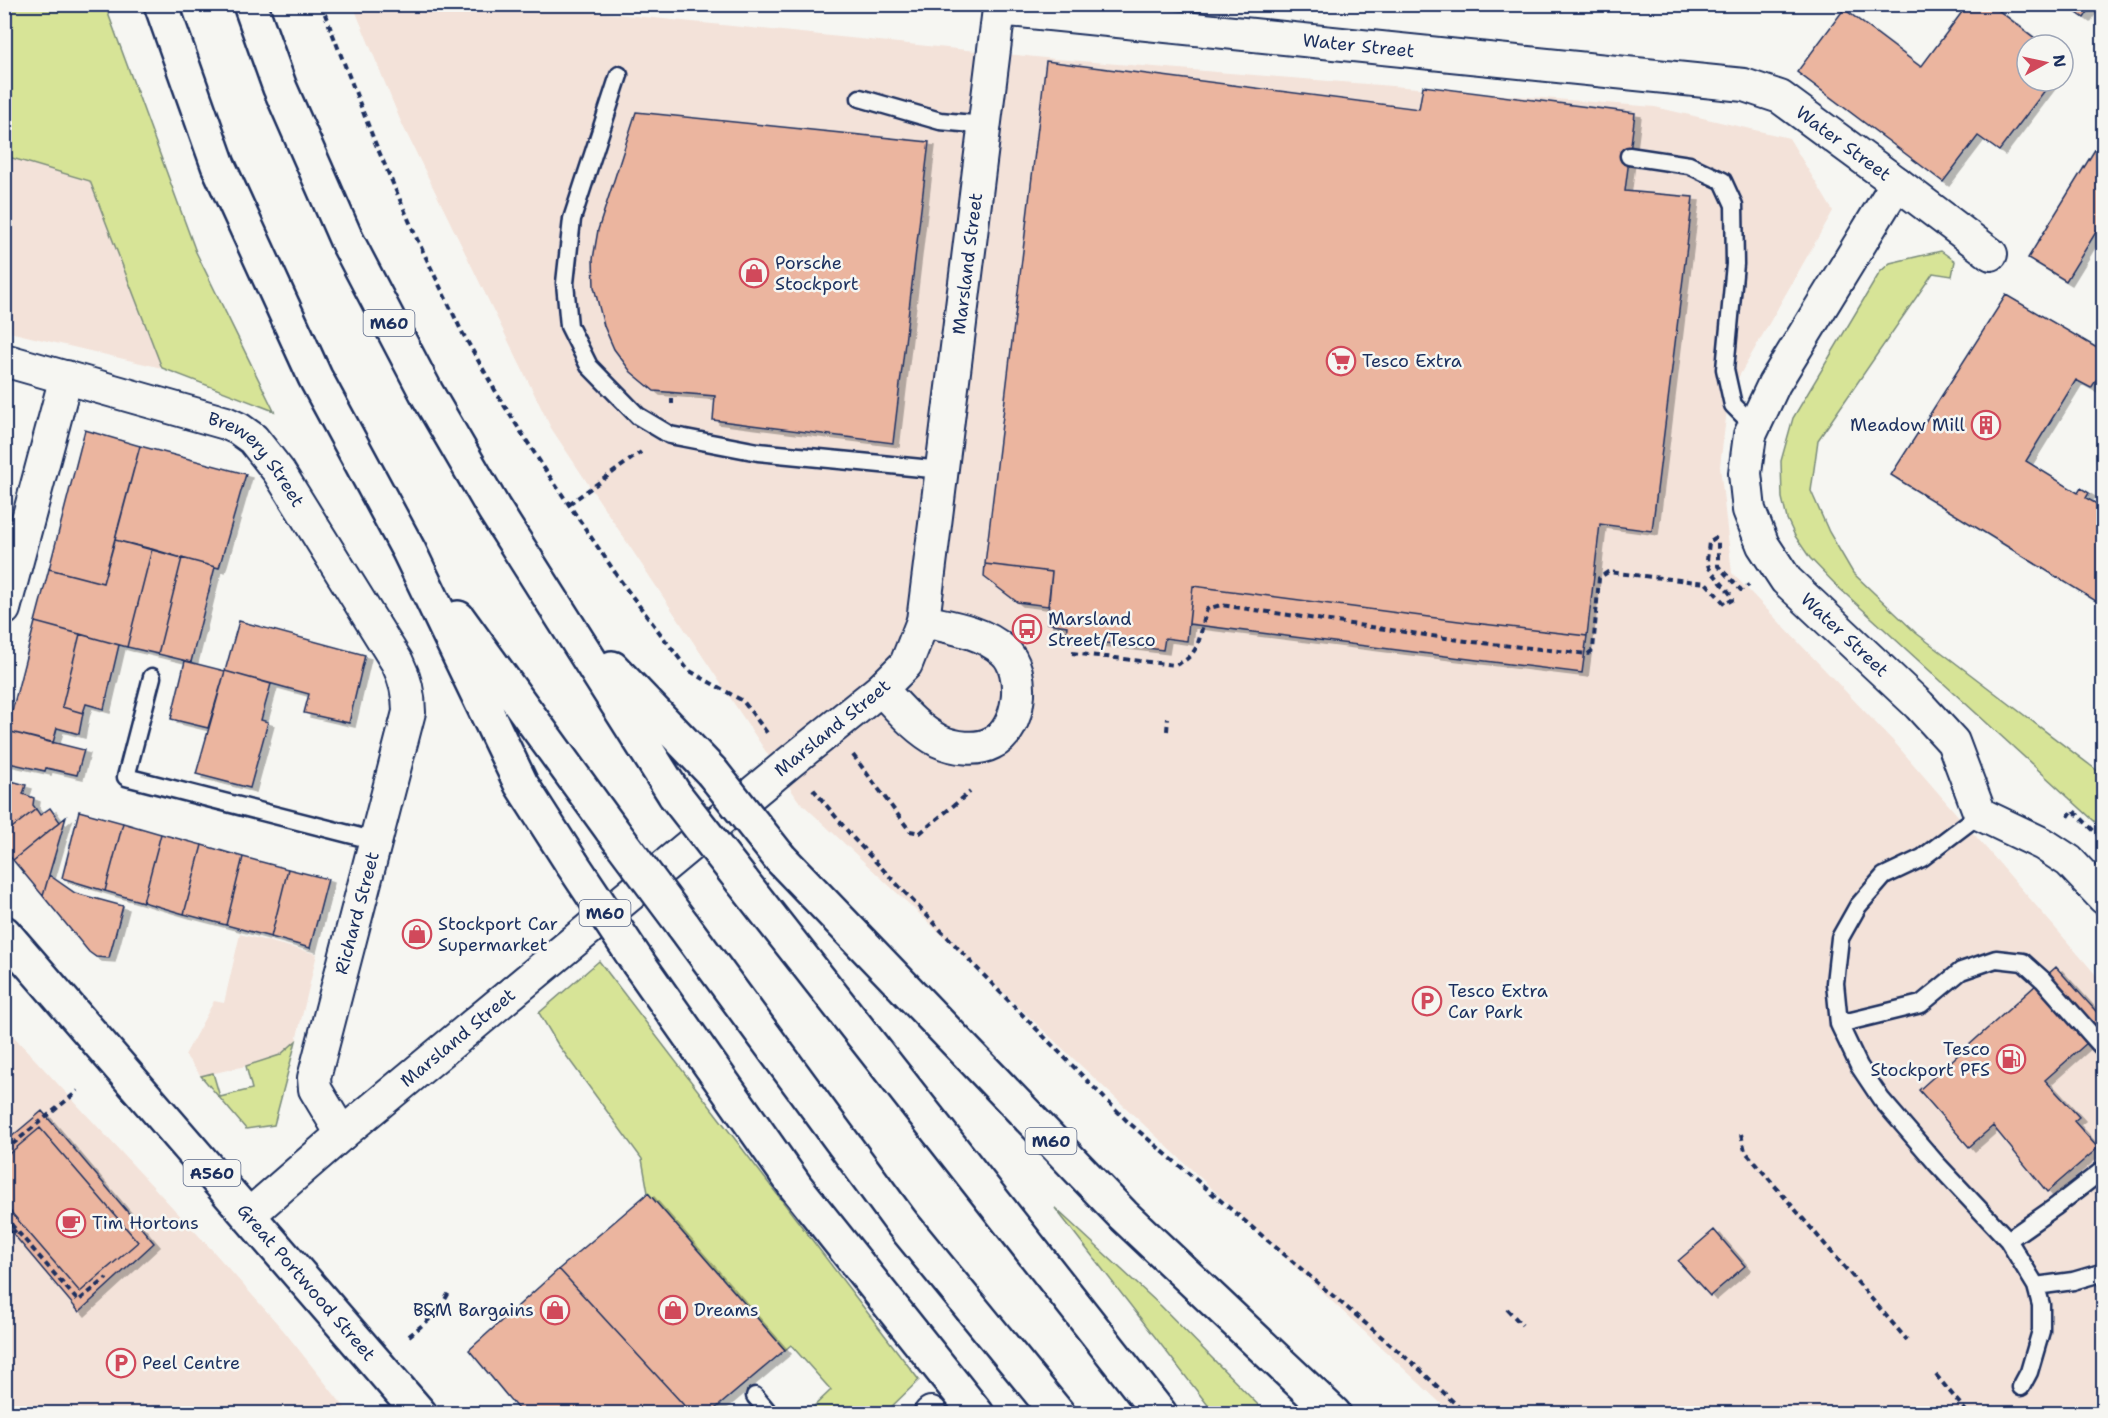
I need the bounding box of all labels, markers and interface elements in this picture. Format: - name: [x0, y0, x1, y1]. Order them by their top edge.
- street label: Water Street: [1301, 28, 1416, 63]
- north arrow: [2015, 33, 2075, 93]
- text: N: [2048, 53, 2071, 69]
- street label: Water Street: [1791, 101, 1896, 187]
- street label: Marsland Street: [947, 191, 988, 336]
- place label: Porsche Stockport: [775, 251, 859, 296]
- shop icon: Porsche Stockport: [738, 257, 770, 289]
- road number: M60: [364, 310, 414, 336]
- supermarket icon: Tesco Extra: [1325, 345, 1357, 377]
- place label: Tesco Extra: [1362, 349, 1462, 373]
- street label: Brewery Street: [205, 407, 310, 512]
- building icon: Meadow Mill: [1970, 409, 2002, 441]
- place label: Meadow Mill: [1850, 413, 1966, 437]
- street label: Water Street: [1795, 588, 1894, 682]
- place label: Marsland Street/Tesco: [1048, 607, 1156, 652]
- bus stop icon: Marsland Street/Tesco: [1011, 613, 1043, 645]
- street label: Marsland Street: [769, 674, 896, 782]
- street label: Richard Street: [329, 849, 385, 977]
- road number: M60: [580, 900, 630, 926]
- place label: Stockport Car Supermarket: [438, 912, 558, 957]
- shop icon: Stockport Car Supermarket: [401, 918, 433, 950]
- place label: Tesco Extra Car Park: [1448, 979, 1548, 1024]
- street label: Marsland Street: [395, 983, 521, 1093]
- parking icon: Tesco Extra Car Park: [1411, 985, 1443, 1017]
- place label: Tesco Stockport PFS: [1870, 1037, 1990, 1082]
- fuel station icon: Tesco Stockport PFS: [1995, 1043, 2027, 1075]
- road number: M60: [1026, 1128, 1076, 1154]
- road number: A560: [184, 1160, 240, 1186]
- street label: Great Portwood Street: [232, 1199, 381, 1366]
- cafe icon: Tim Hortons: [55, 1207, 87, 1239]
- place label: Tim Hortons: [92, 1211, 199, 1235]
- shop icon: B&M Bargains: [539, 1294, 571, 1326]
- shop icon: Dreams: [657, 1294, 689, 1326]
- place label: B&M Bargains: [413, 1298, 534, 1322]
- place label: Dreams: [694, 1298, 759, 1322]
- parking icon: Peel Centre: [105, 1347, 137, 1379]
- place label: Peel Centre: [142, 1351, 240, 1375]

